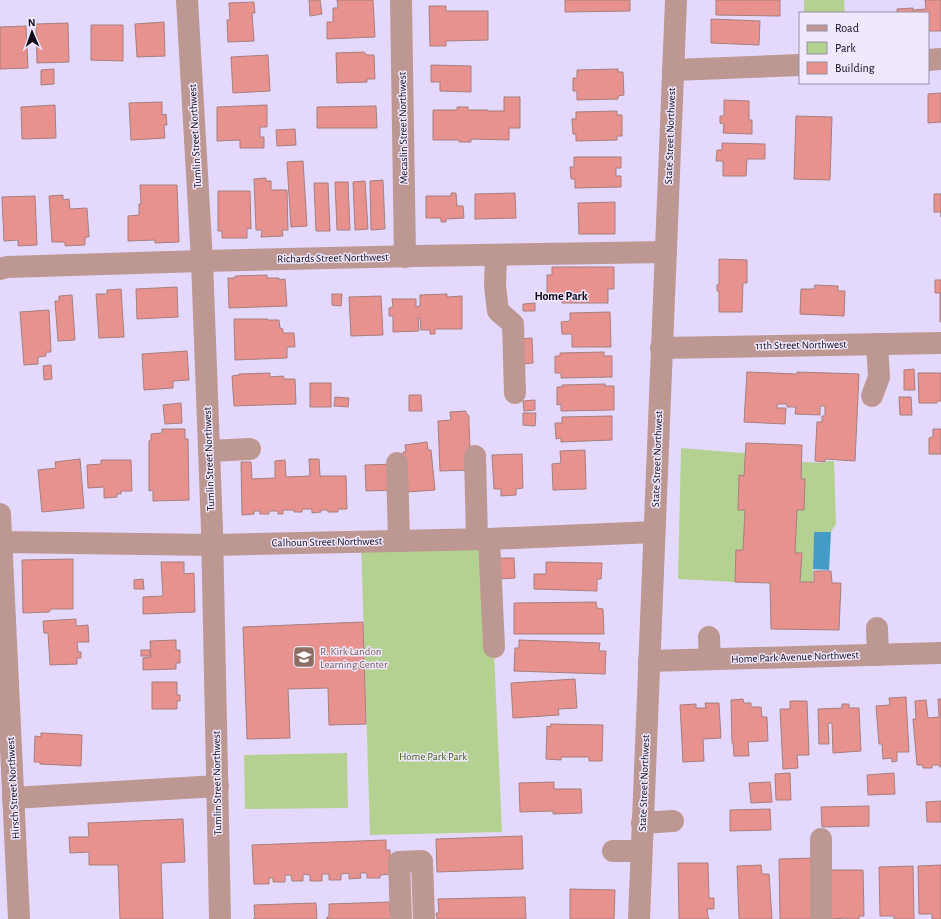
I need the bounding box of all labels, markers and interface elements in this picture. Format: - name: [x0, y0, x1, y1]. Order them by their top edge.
- north arrow: [12, 12, 52, 52]
- legend: [799, 12, 929, 84]
- text: N: [28, 17, 36, 28]
- text: Road: [835, 22, 859, 34]
- text: Park: [835, 42, 856, 54]
- text: Building: [835, 62, 875, 74]
- street label: Mecaslin Street Northwest: [397, 71, 409, 184]
- street label: Tumlin Street Northwest: [187, 83, 203, 188]
- street label: State Street Northwest: [663, 87, 677, 185]
- street label: Richards Street Northwest: [277, 252, 389, 264]
- district label: Home Park: [534, 290, 588, 302]
- street label: 11th Street Northwest: [755, 339, 847, 351]
- street label: Tumlin Street Northwest: [202, 406, 216, 511]
- street label: State Street Northwest: [650, 410, 664, 508]
- street label: Calhoun Street Northwest: [272, 536, 383, 548]
- school or university icon: R. Kirk Landon Learning Center: [291, 644, 317, 670]
- place label: R. Kirk Landon Learning Center: [320, 646, 388, 670]
- street label: Home Park Avenue Northwest: [731, 649, 860, 665]
- street label: Tumlin Street Northwest: [211, 730, 223, 835]
- street label: State Street Northwest: [637, 734, 651, 832]
- street label: Hirsch Street Northwest: [5, 736, 21, 839]
- park label: Home Park Park: [399, 751, 467, 762]

